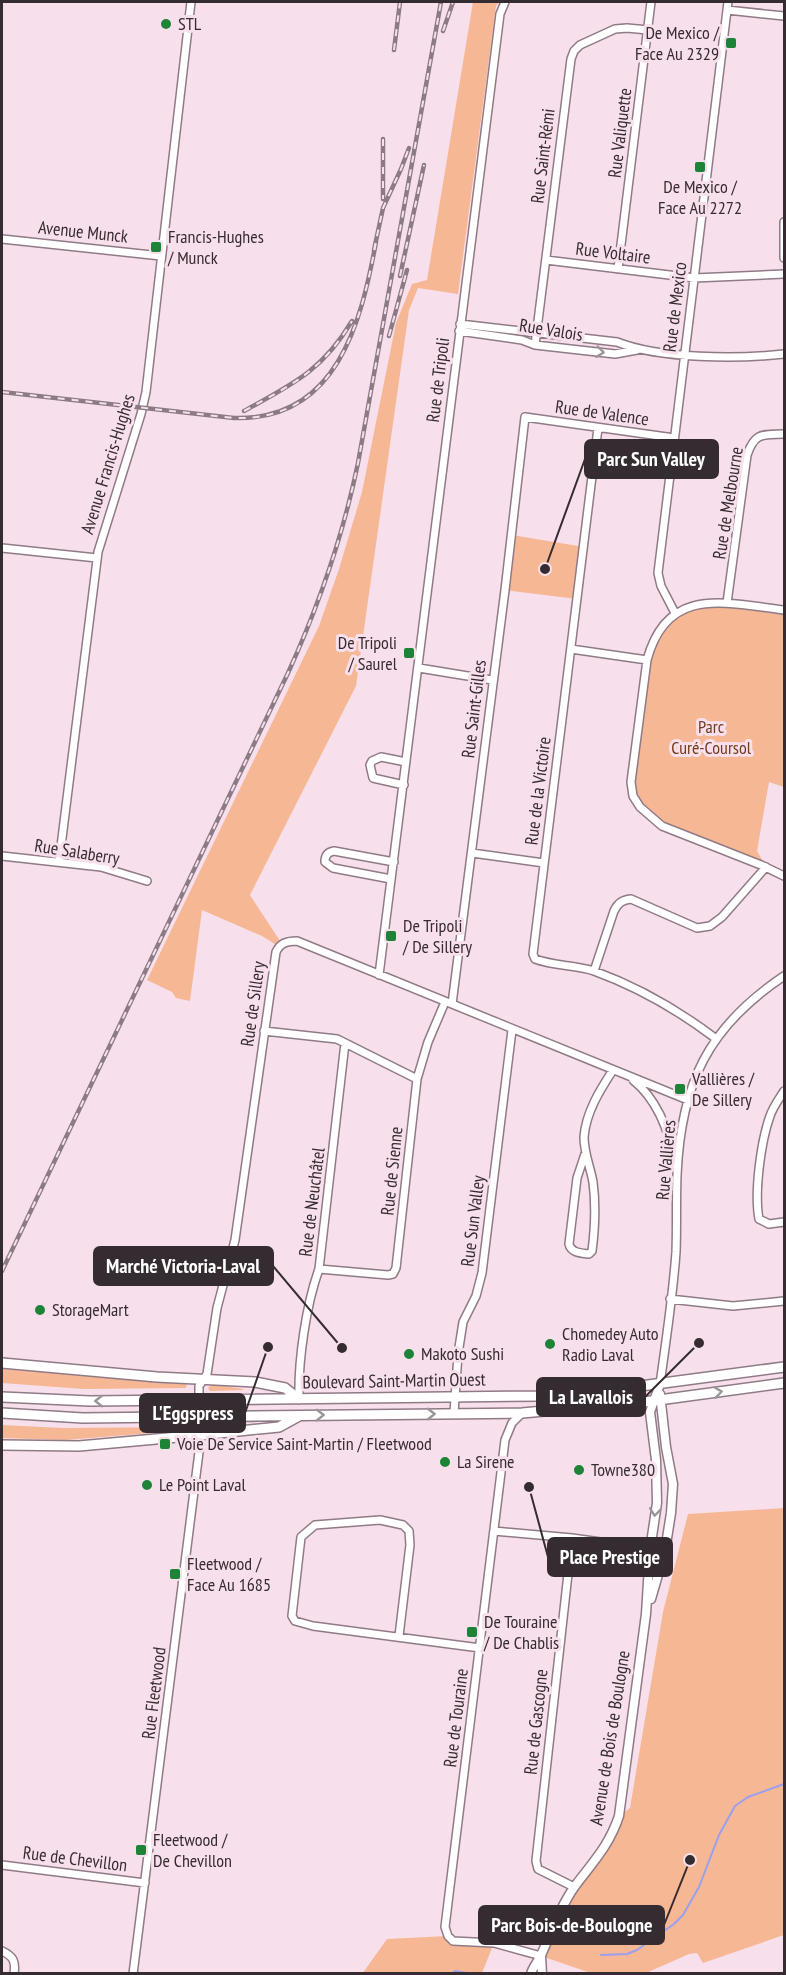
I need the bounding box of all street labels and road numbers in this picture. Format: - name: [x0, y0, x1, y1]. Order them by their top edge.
- street label: Rue Valiquette: [603, 87, 636, 179]
- street label: Rue Saint-Rémi: [525, 107, 560, 205]
- street label: Avenue Munck: [37, 215, 129, 248]
- street label: Rue Voltaire: [574, 237, 652, 268]
- street label: Rue de Mexico: [658, 260, 691, 353]
- street label: Rue Valois: [518, 313, 584, 346]
- street label: Rue de Tripoli: [421, 336, 454, 424]
- street label: Avenue Francis-Hughes: [75, 391, 140, 537]
- street label: Rue de Valence: [554, 395, 650, 430]
- street label: Rue de Melbourne: [707, 445, 748, 561]
- street label: Rue Saint-Gilles: [456, 658, 491, 759]
- street label: Rue de la Victoire: [519, 735, 556, 846]
- street label: Rue Salaberry: [33, 833, 122, 870]
- street label: Rue de Sillery: [235, 960, 270, 1048]
- street label: Rue Vallières: [651, 1119, 680, 1201]
- street label: Rue de Sienne: [375, 1125, 408, 1216]
- street label: Rue de Neuchâtel: [293, 1145, 330, 1258]
- street label: Rue Sun Valley: [456, 1174, 490, 1268]
- street label: Boulevard Saint-Martin Ouest: [302, 1367, 486, 1394]
- street label: Rue Fleetwood: [136, 1645, 171, 1740]
- street label: Avenue de Bois de Boulogne: [584, 1649, 635, 1827]
- street label: Rue de Touraine: [438, 1667, 473, 1769]
- street label: Rue de Gascogne: [519, 1668, 552, 1776]
- street label: Rue de Chevillon: [22, 1841, 129, 1876]

